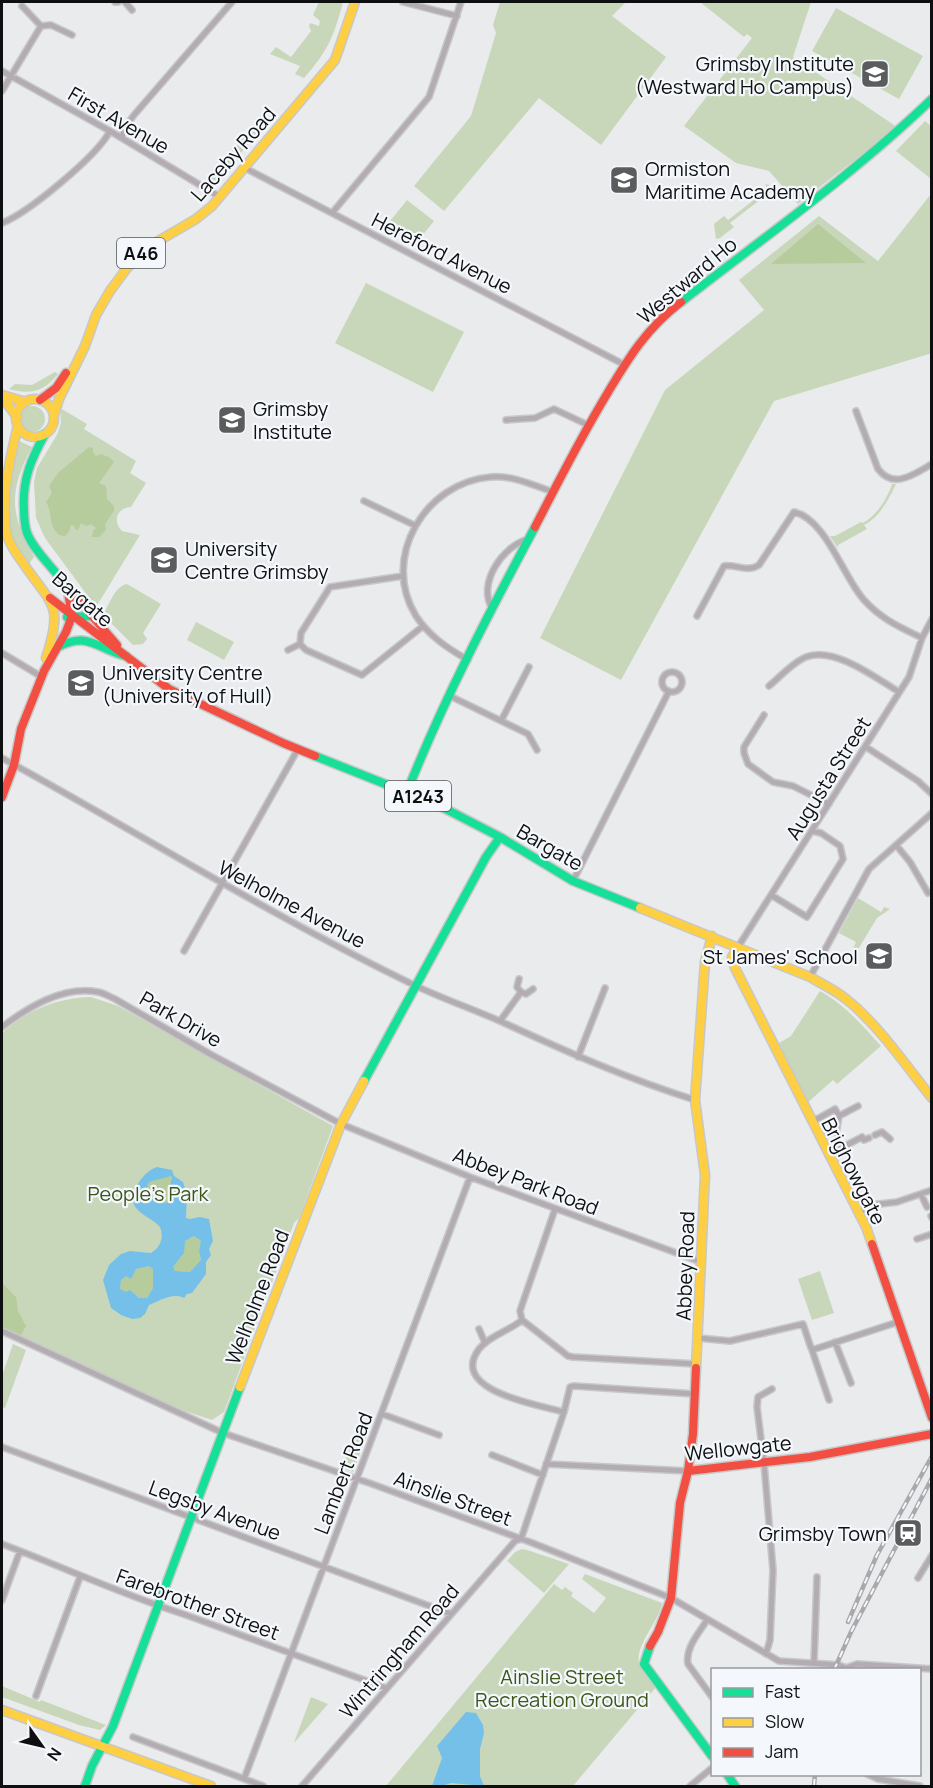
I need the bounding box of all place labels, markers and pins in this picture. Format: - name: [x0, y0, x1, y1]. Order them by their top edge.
- place label: Grimsby Institute (Westward Ho Campus): [635, 50, 854, 100]
- school or university icon: Grimsby Institute (Westward Ho Campus): [859, 58, 891, 90]
- place label: Ormiston Maritime Academy: [645, 155, 816, 205]
- school or university icon: Ormiston Maritime Academy: [608, 164, 640, 196]
- place label: Grimsby Institute: [253, 395, 332, 445]
- school or university icon: Grimsby Institute: [216, 404, 248, 436]
- place label: University Centre Grimsby: [185, 535, 329, 585]
- school or university icon: University Centre Grimsby: [148, 544, 180, 576]
- place label: University Centre (University of Hull): [102, 659, 273, 709]
- school or university icon: University Centre (University of Hull): [65, 667, 97, 699]
- school or university icon: St James' School: [863, 940, 895, 972]
- place label: St James' School: [703, 943, 858, 970]
- station icon: Grimsby Town: [892, 1517, 924, 1549]
- place label: Grimsby Town: [759, 1520, 887, 1547]

